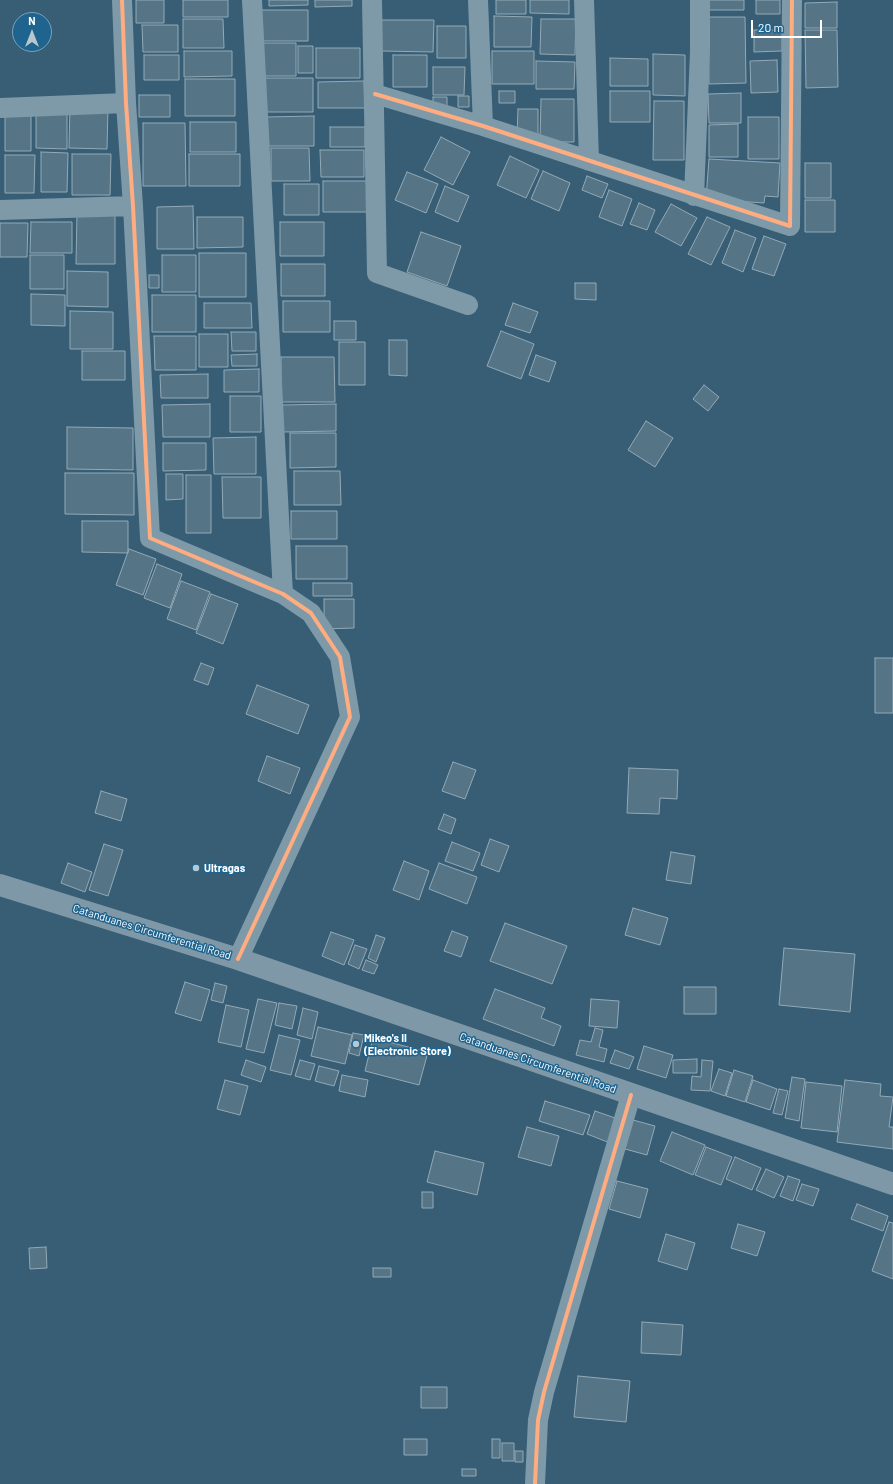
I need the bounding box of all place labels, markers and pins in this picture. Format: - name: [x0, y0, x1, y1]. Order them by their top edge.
- place label: Ultragas: [204, 861, 245, 875]
- marker: Ultragas: [191, 863, 201, 873]
- place label: Mikeo's II (Electronic Store): [364, 1031, 451, 1057]
- marker: Mikeo's II (Electronic Store): [351, 1039, 361, 1049]

